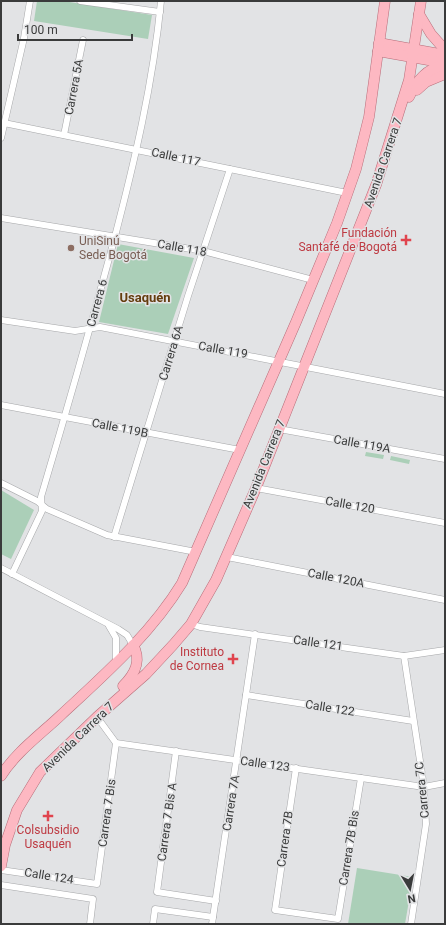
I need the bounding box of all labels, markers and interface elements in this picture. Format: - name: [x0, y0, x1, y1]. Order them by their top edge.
- scale bar: [18, 16, 132, 42]
- text: 100 m: [24, 23, 58, 37]
- street label: Carrera 5A: [62, 58, 86, 116]
- street label: Avenida Carrera 7: [361, 116, 405, 210]
- street label: Calle 117: [150, 145, 202, 169]
- place label: Fundación Santafé de Bogotá: [298, 226, 397, 254]
- place label: UniSinú Sede Bogotá: [79, 234, 147, 262]
- marker: Fundación Santafé de Bogotá: [400, 234, 412, 246]
- street label: Calle 118: [156, 237, 208, 259]
- marker: UniSinú Sede Bogotá: [66, 243, 76, 253]
- street label: Carrera 6: [84, 277, 110, 328]
- district label: Usaquén: [119, 290, 171, 305]
- street label: Carrera 6A: [156, 324, 186, 382]
- street label: Calle 119: [197, 339, 249, 361]
- street label: Calle 119B: [91, 416, 149, 440]
- street label: Avenida Carrera 7: [240, 417, 288, 510]
- street label: Calle 119A: [332, 432, 392, 456]
- street label: Calle 120: [324, 494, 376, 516]
- street label: Calle 120A: [306, 566, 366, 590]
- street label: Calle 121: [292, 633, 344, 653]
- place label: Instituto de Cornea: [170, 645, 224, 673]
- marker: Instituto de Cornea: [227, 653, 239, 665]
- street label: Calle 122: [304, 697, 356, 719]
- street label: Avenida Carrera 7: [39, 699, 117, 775]
- street label: Calle 123: [239, 754, 291, 774]
- street label: Carrera 7C: [412, 761, 432, 819]
- street label: Carrera 7A: [220, 774, 242, 832]
- street label: Carrera 7 Bis: [95, 778, 119, 848]
- street label: Carrera 7 Bis A: [155, 782, 179, 862]
- street label: Carrera 7B Bis: [336, 809, 362, 887]
- marker: Colsubsidio Usaquén: [42, 810, 54, 822]
- street label: Carrera 7B: [274, 810, 296, 868]
- place label: Colsubsidio Usaquén: [17, 823, 80, 851]
- street label: Calle 124: [23, 865, 75, 887]
- north arrow: [390, 869, 430, 909]
- text: N: [406, 891, 417, 905]

